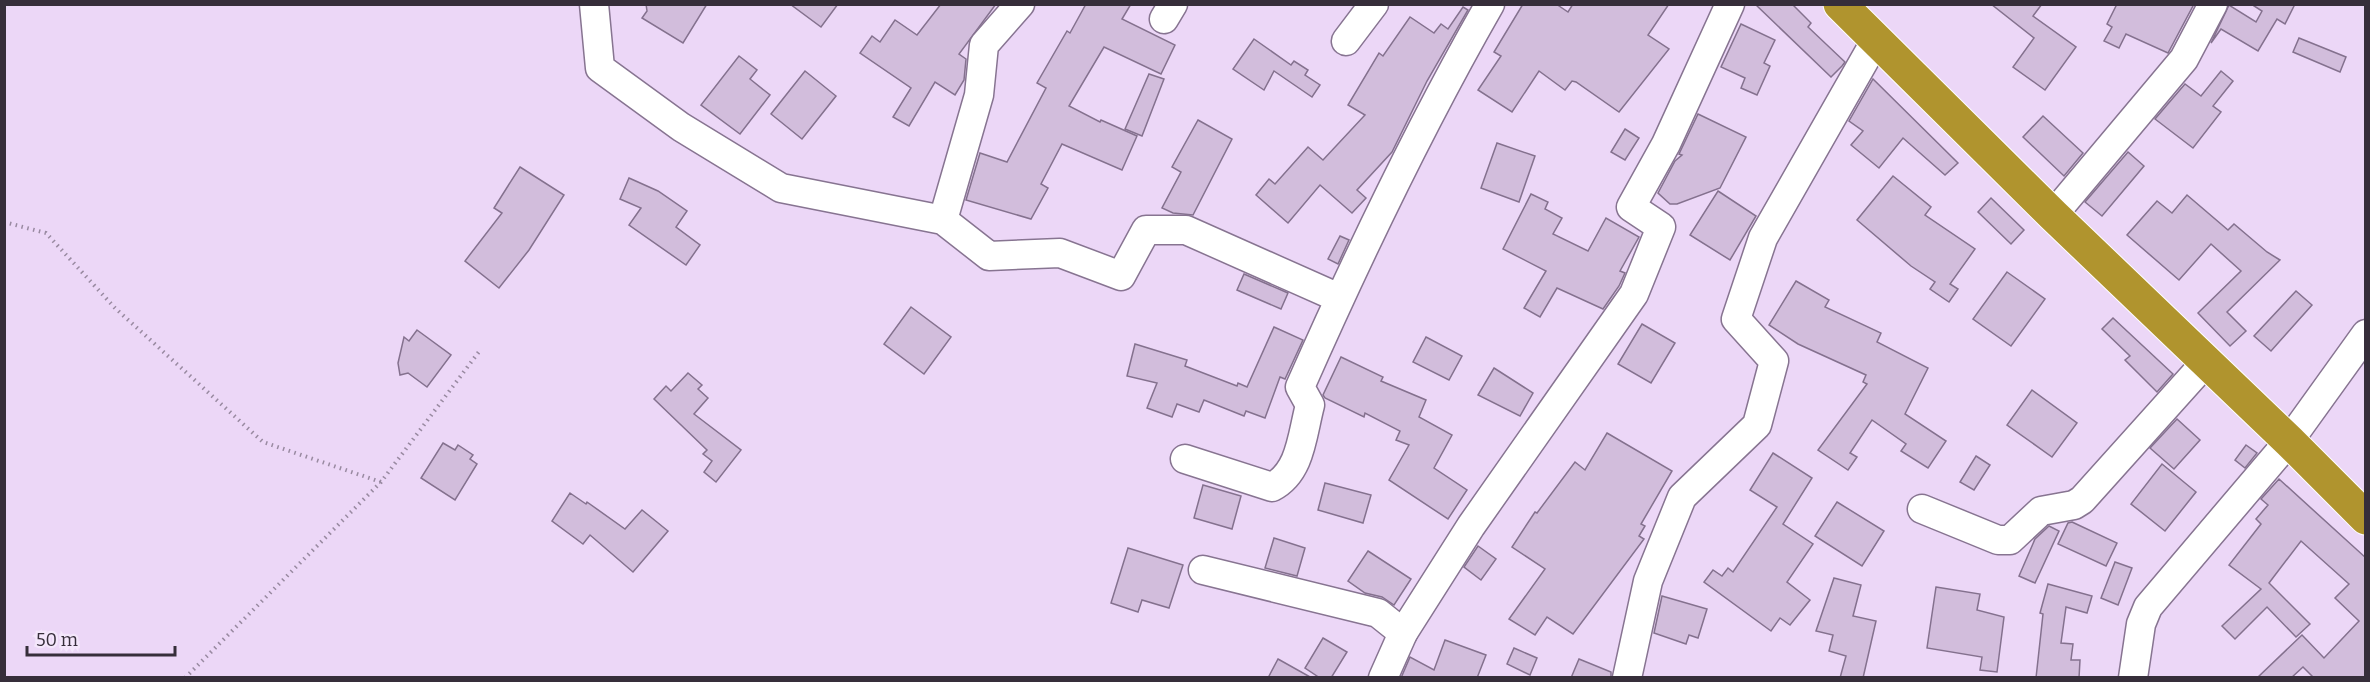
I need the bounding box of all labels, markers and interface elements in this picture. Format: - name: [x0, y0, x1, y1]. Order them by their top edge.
- scale bar: [27, 619, 176, 657]
- text: 50 m: [36, 629, 78, 651]

